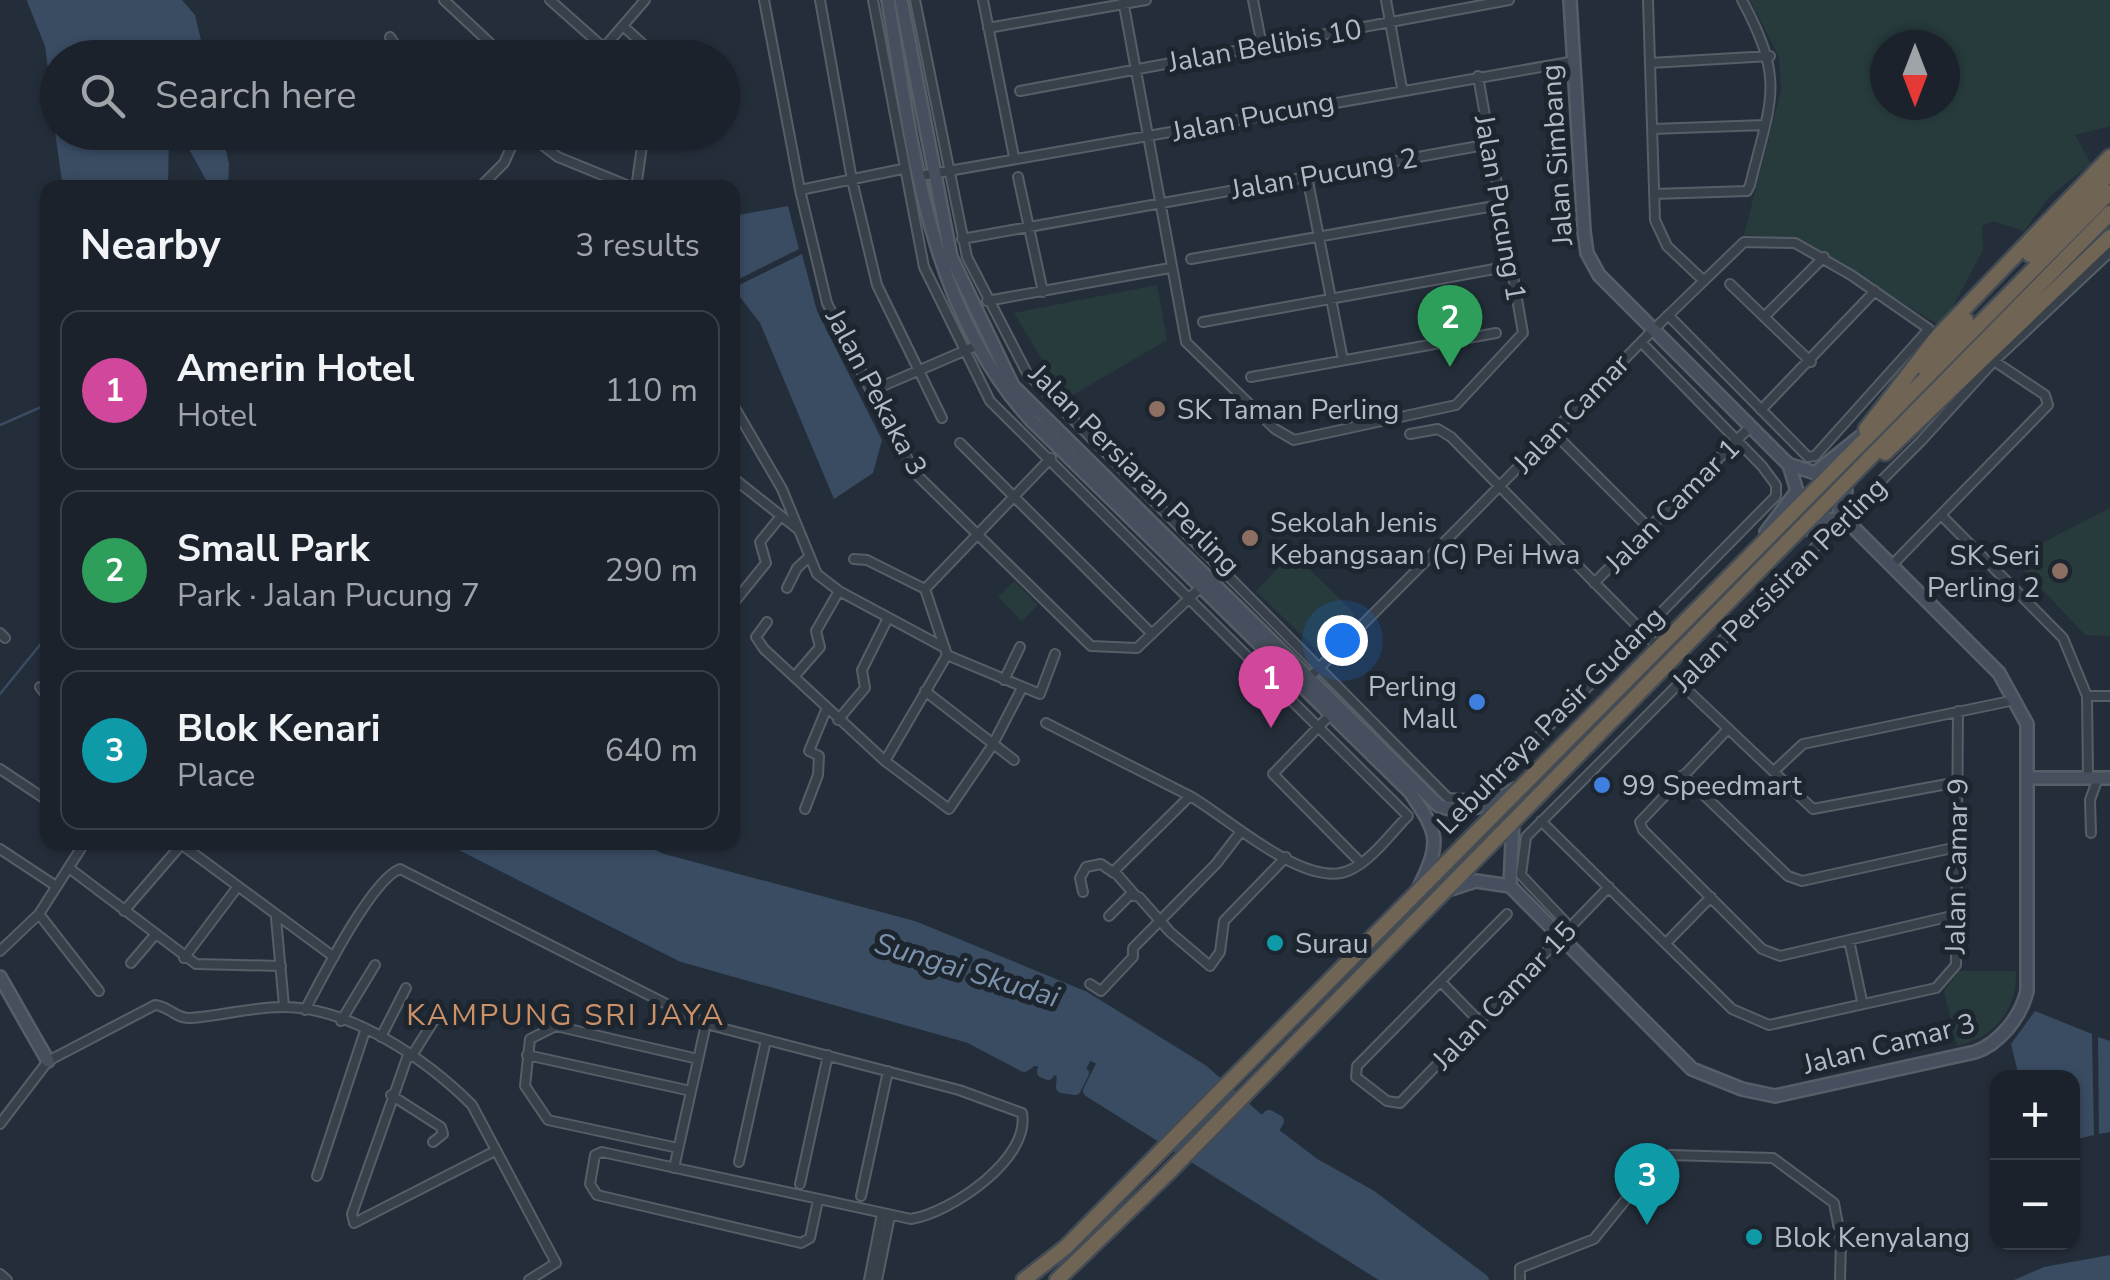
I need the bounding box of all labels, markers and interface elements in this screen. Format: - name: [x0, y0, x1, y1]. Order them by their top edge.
- street label: Jalan Belibis 10: [1164, 10, 1365, 82]
- north arrow: [1870, 30, 1960, 120]
- search box: [40, 40, 740, 150]
- street label: Jalan Simbang: [1532, 63, 1582, 248]
- icon: search: [75, 68, 130, 123]
- text: Search here: [155, 70, 356, 121]
- street label: Jalan Pucung: [1168, 83, 1338, 152]
- street label: Jalan Pucung 1: [1465, 111, 1535, 304]
- street label: Jalan Pucung 2: [1227, 139, 1420, 209]
- text: Nearby: [80, 217, 221, 274]
- text: 3 results: [575, 224, 700, 267]
- pin: 2: [1418, 284, 1482, 367]
- street label: Jalan Pekaka 3: [816, 302, 936, 482]
- text: Amerin Hotel: [177, 343, 414, 394]
- street label: Jalan Camar: [1504, 346, 1638, 482]
- street label: Jalan Persiaran Perling: [1020, 355, 1248, 583]
- text: 1: [105, 369, 124, 412]
- text: 110 m: [605, 369, 698, 412]
- place label: SK Taman Perling: [1177, 391, 1400, 429]
- text: Hotel: [177, 394, 257, 437]
- marker: SK Taman Perling: [1146, 398, 1168, 420]
- street label: Jalan Camar 1: [1596, 430, 1748, 582]
- street label: Jalan Persisiran Perling: [1663, 469, 1895, 701]
- place label: Sekolah Jenis Kebangsaan (C) Pei Hwa: [1270, 504, 1580, 574]
- text: Small Park: [177, 523, 370, 574]
- marker: Sekolah Jenis Kebangsaan (C) Pei Hwa: [1239, 527, 1261, 549]
- place label: SK Seri Perling 2: [1927, 537, 2040, 607]
- text: 2: [105, 549, 124, 592]
- text: 290 m: [605, 549, 698, 592]
- marker: SK Seri Perling 2: [2049, 560, 2071, 582]
- text: Park · Jalan Pucung 7: [177, 574, 480, 617]
- street label: Lebuhraya Pasir Gudang: [1429, 599, 1673, 843]
- your location: [1317, 615, 1368, 666]
- pin: 1: [1238, 646, 1304, 728]
- place label: Perling Mall: [1368, 668, 1458, 738]
- marker: Perling Mall: [1466, 691, 1488, 713]
- text: Blok Kenari: [177, 703, 381, 754]
- text: 3: [105, 729, 124, 772]
- text: 640 m: [605, 729, 698, 772]
- text: Place: [177, 754, 255, 797]
- place label: 99 Speedmart: [1622, 767, 1802, 805]
- marker: 99 Speedmart: [1591, 774, 1613, 796]
- street label: Jalan Camar 9: [1936, 778, 1978, 955]
- street label: Jalan Camar 15: [1423, 913, 1585, 1079]
- water label: Sungai Skudai: [869, 923, 1065, 1018]
- place label: Surau: [1295, 925, 1368, 963]
- marker: Surau: [1264, 932, 1286, 954]
- district label: KAMPUNG SRI JAYA: [406, 995, 726, 1036]
- street label: Jalan Camar 3: [1798, 1004, 1979, 1084]
- map controls: [1990, 1070, 2080, 1250]
- button: +: [1990, 1070, 2080, 1160]
- pin: 3: [1614, 1142, 1680, 1225]
- button: −: [1990, 1160, 2080, 1250]
- place label: Blok Kenyalang: [1774, 1219, 1970, 1257]
- marker: Blok Kenyalang: [1743, 1226, 1765, 1248]

